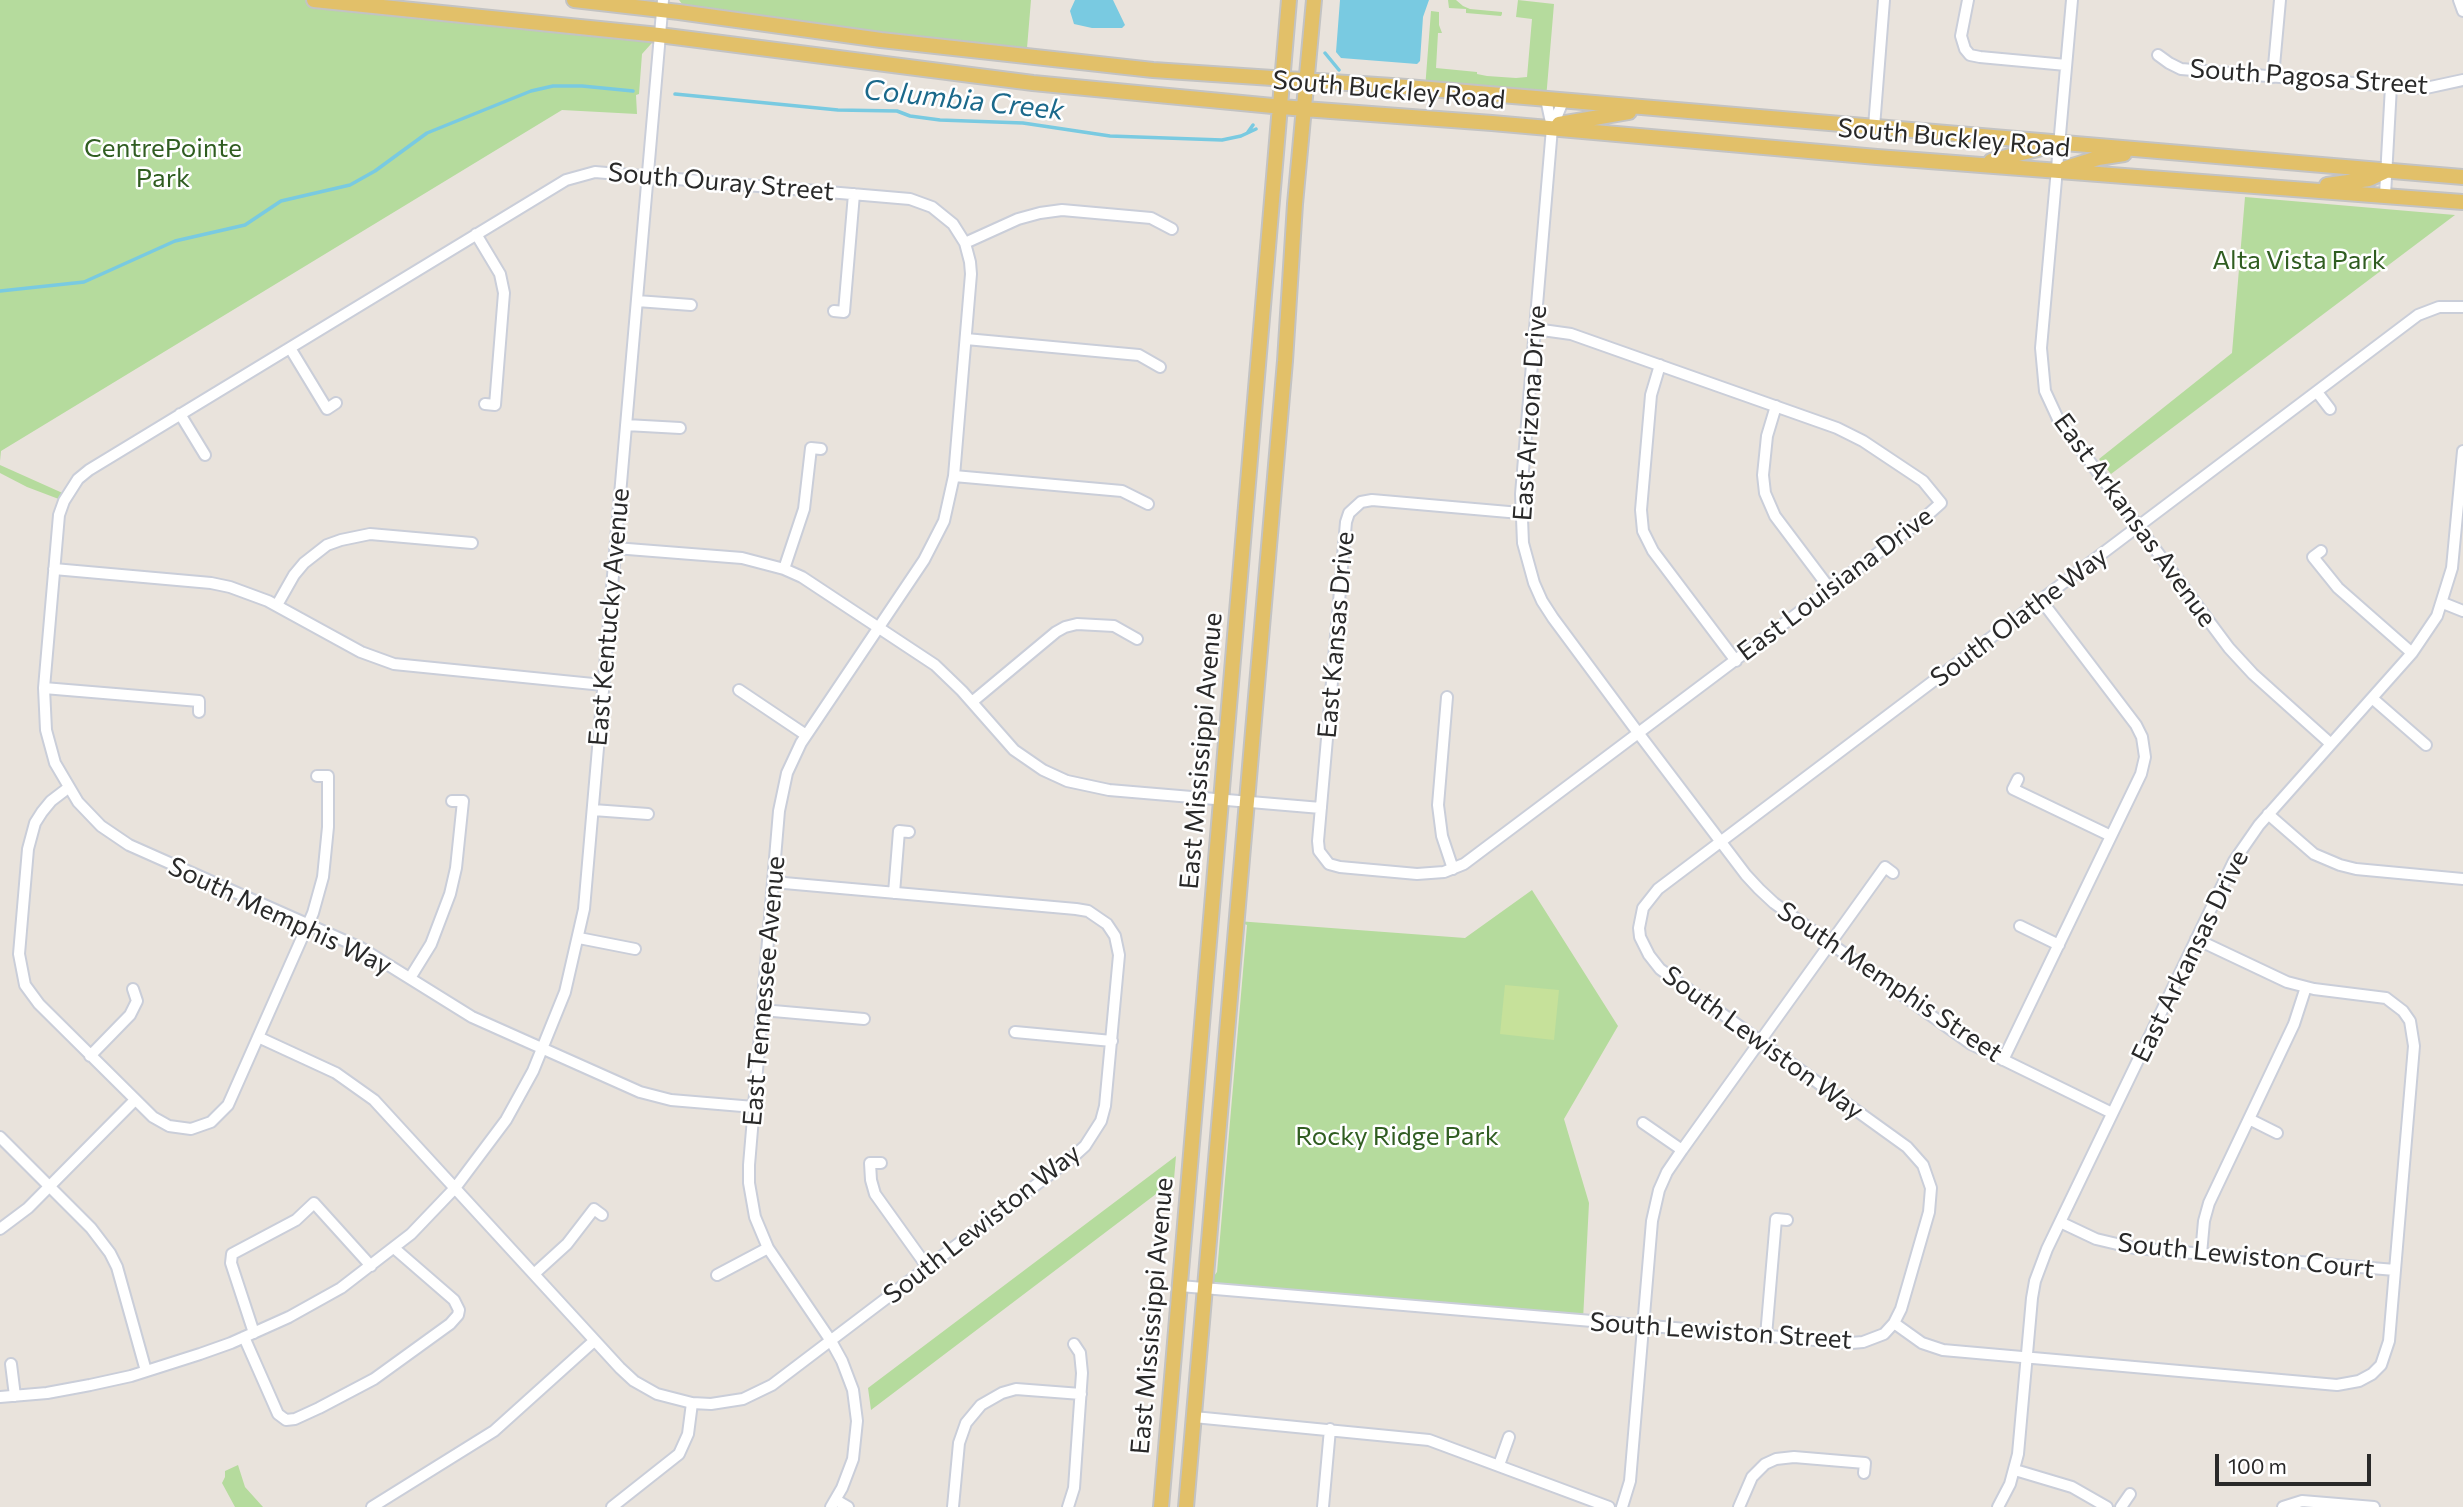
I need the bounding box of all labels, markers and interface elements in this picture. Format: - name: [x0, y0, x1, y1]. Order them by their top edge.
- street label: South Pagosa Street: [2189, 53, 2429, 101]
- street label: South Buckley Road: [1271, 64, 1507, 116]
- water label: Columbia Creek: [862, 73, 1066, 127]
- street label: South Buckley Road: [1836, 112, 2072, 164]
- park label: CentrePointe Park: [84, 132, 242, 194]
- street label: South Ouray Street: [607, 157, 835, 207]
- park label: Alta Vista Park: [2212, 244, 2386, 276]
- street label: East Arizona Drive: [1507, 304, 1553, 522]
- street label: East Arkansas Avenue: [2047, 407, 2223, 633]
- street label: East Kentucky Avenue: [582, 487, 636, 747]
- street label: East Louisiana Drive: [1731, 500, 1939, 668]
- street label: East Kansas Drive: [1311, 530, 1361, 740]
- street label: South Olathe Way: [1924, 540, 2114, 694]
- street label: East Mississippi Avenue: [1173, 611, 1229, 891]
- street label: East Arkansas Drive: [2125, 845, 2255, 1067]
- street label: South Memphis Way: [163, 851, 397, 981]
- street label: East Tennessee Avenue: [737, 855, 791, 1127]
- street label: South Memphis Street: [1772, 895, 2008, 1069]
- street label: South Lewiston Way: [1656, 960, 1870, 1126]
- park label: Rocky Ridge Park: [1295, 1120, 1499, 1152]
- street label: South Lewiston Way: [877, 1137, 1087, 1311]
- street label: East Mississippi Avenue: [1124, 1176, 1180, 1456]
- street label: South Lewiston Court: [2116, 1227, 2376, 1285]
- street label: South Lewiston Street: [1589, 1306, 1853, 1356]
- scale bar: [2218, 1440, 2374, 1484]
- text: 100 m: [2228, 1453, 2287, 1478]

